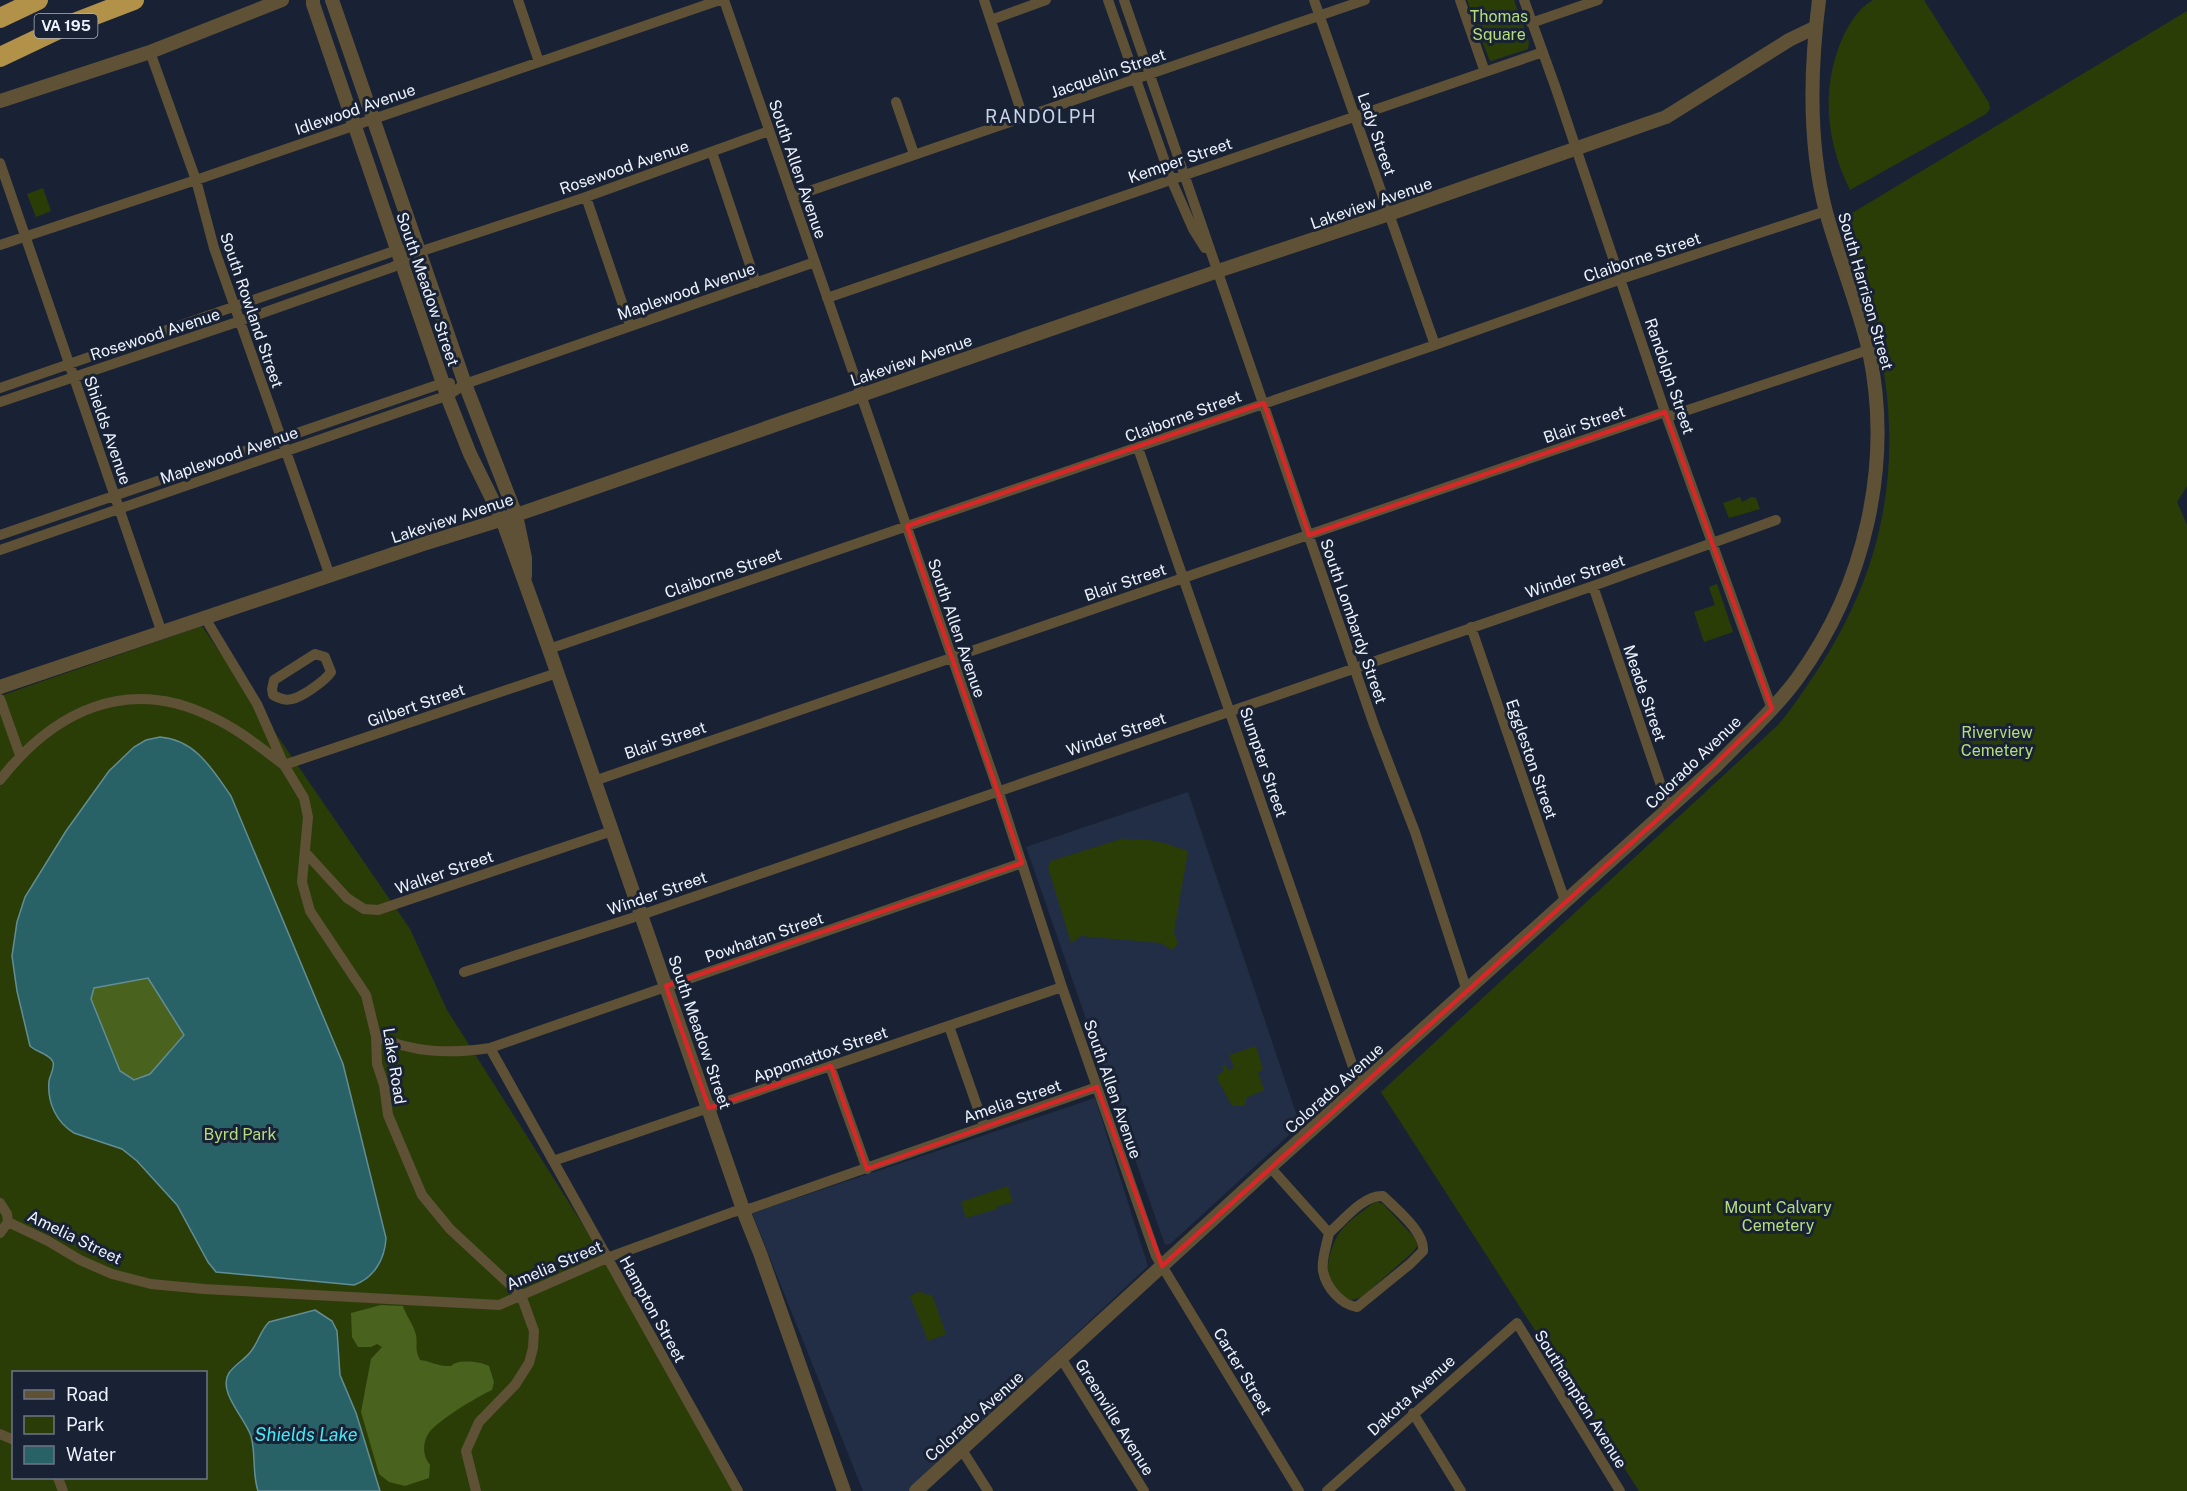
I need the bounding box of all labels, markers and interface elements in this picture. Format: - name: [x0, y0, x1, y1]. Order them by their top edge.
- park label: Thomas Square: [1470, 7, 1528, 44]
- road number: VA 195: [34, 14, 98, 38]
- street label: Jacquelin Street: [1048, 45, 1168, 102]
- street label: Idlewood Avenue: [292, 80, 418, 139]
- street label: Lady Street: [1353, 90, 1400, 178]
- street label: South Allen Avenue: [765, 97, 830, 241]
- district label: RANDOLPH: [985, 106, 1097, 127]
- street label: Kemper Street: [1126, 134, 1235, 187]
- street label: Rosewood Avenue: [557, 136, 691, 198]
- street label: Lakeview Avenue: [1308, 174, 1435, 233]
- street label: South Meadow Street: [392, 210, 463, 369]
- street label: South Harrison Street: [1834, 210, 1897, 372]
- street label: Claiborne Street: [1581, 229, 1703, 286]
- street label: South Rowland Street: [216, 230, 287, 390]
- street label: Maplewood Avenue: [615, 259, 758, 324]
- street label: Rosewood Avenue: [88, 305, 222, 364]
- street label: Randolph Street: [1641, 316, 1698, 437]
- street label: Lakeview Avenue: [848, 331, 975, 390]
- street label: Shields Avenue: [80, 373, 135, 487]
- street label: Claiborne Street: [1122, 387, 1244, 446]
- street label: Blair Street: [1541, 402, 1628, 447]
- street label: Maplewood Avenue: [158, 423, 301, 488]
- street label: Lakeview Avenue: [389, 490, 516, 547]
- street label: South Lombardy Street: [1316, 536, 1391, 706]
- street label: Claiborne Street: [662, 545, 784, 602]
- street label: Winder Street: [1523, 551, 1627, 602]
- street label: South Allen Avenue: [924, 556, 989, 700]
- street label: Blair Street: [1082, 560, 1169, 605]
- street label: Meade Street: [1619, 642, 1670, 744]
- street label: Gilbert Street: [365, 680, 467, 731]
- street label: Eggleston Street: [1502, 697, 1561, 822]
- street label: Sumpter Street: [1236, 705, 1291, 820]
- street label: Winder Street: [1064, 709, 1168, 760]
- street label: Colorado Avenue: [1642, 712, 1745, 813]
- street label: Blair Street: [622, 718, 709, 763]
- park label: Riverview Cemetery: [1961, 723, 2034, 760]
- street label: Walker Street: [393, 847, 496, 898]
- street label: Winder Street: [605, 868, 709, 919]
- street label: Powhatan Street: [702, 908, 826, 967]
- street label: South Meadow Street: [664, 953, 735, 1112]
- street label: South Allen Avenue: [1080, 1017, 1145, 1161]
- street label: Appomattox Street: [750, 1022, 890, 1086]
- street label: Lake Road: [379, 1026, 410, 1106]
- street label: Colorado Avenue: [1281, 1039, 1387, 1137]
- street label: Amelia Street: [961, 1076, 1064, 1127]
- park label: Byrd Park: [204, 1125, 276, 1144]
- park label: Mount Calvary Cemetery: [1724, 1198, 1832, 1235]
- street label: Amelia Street: [25, 1206, 125, 1268]
- street label: Amelia Street: [503, 1237, 605, 1294]
- street label: Hampton Street: [615, 1253, 690, 1366]
- street label: Carter Street: [1209, 1324, 1276, 1418]
- street label: Southampton Avenue: [1530, 1327, 1631, 1472]
- street label: Dakota Avenue: [1364, 1351, 1459, 1440]
- street label: Greenville Avenue: [1071, 1355, 1158, 1479]
- street label: Colorado Avenue: [921, 1367, 1027, 1465]
- legend: [12, 1371, 207, 1479]
- text: Road: [66, 1384, 109, 1405]
- text: Park: [66, 1414, 104, 1435]
- water label: Shields Lake: [255, 1424, 358, 1445]
- text: Water: [66, 1444, 116, 1465]

